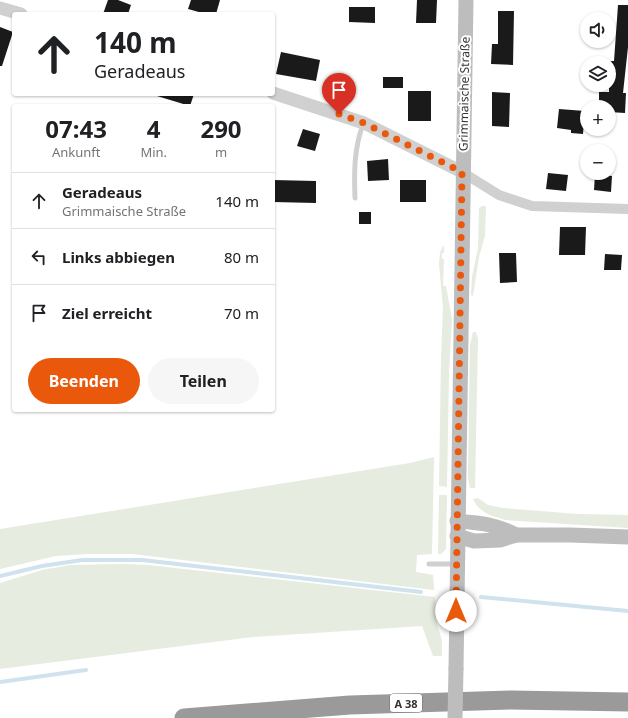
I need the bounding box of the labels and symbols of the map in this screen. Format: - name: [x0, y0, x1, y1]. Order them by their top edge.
- street label: Grimmaische Straße: [455, 36, 474, 151]
- pin: [322, 73, 356, 114]
- position arrow: [435, 590, 477, 632]
- road number: A 38: [390, 694, 422, 712]

